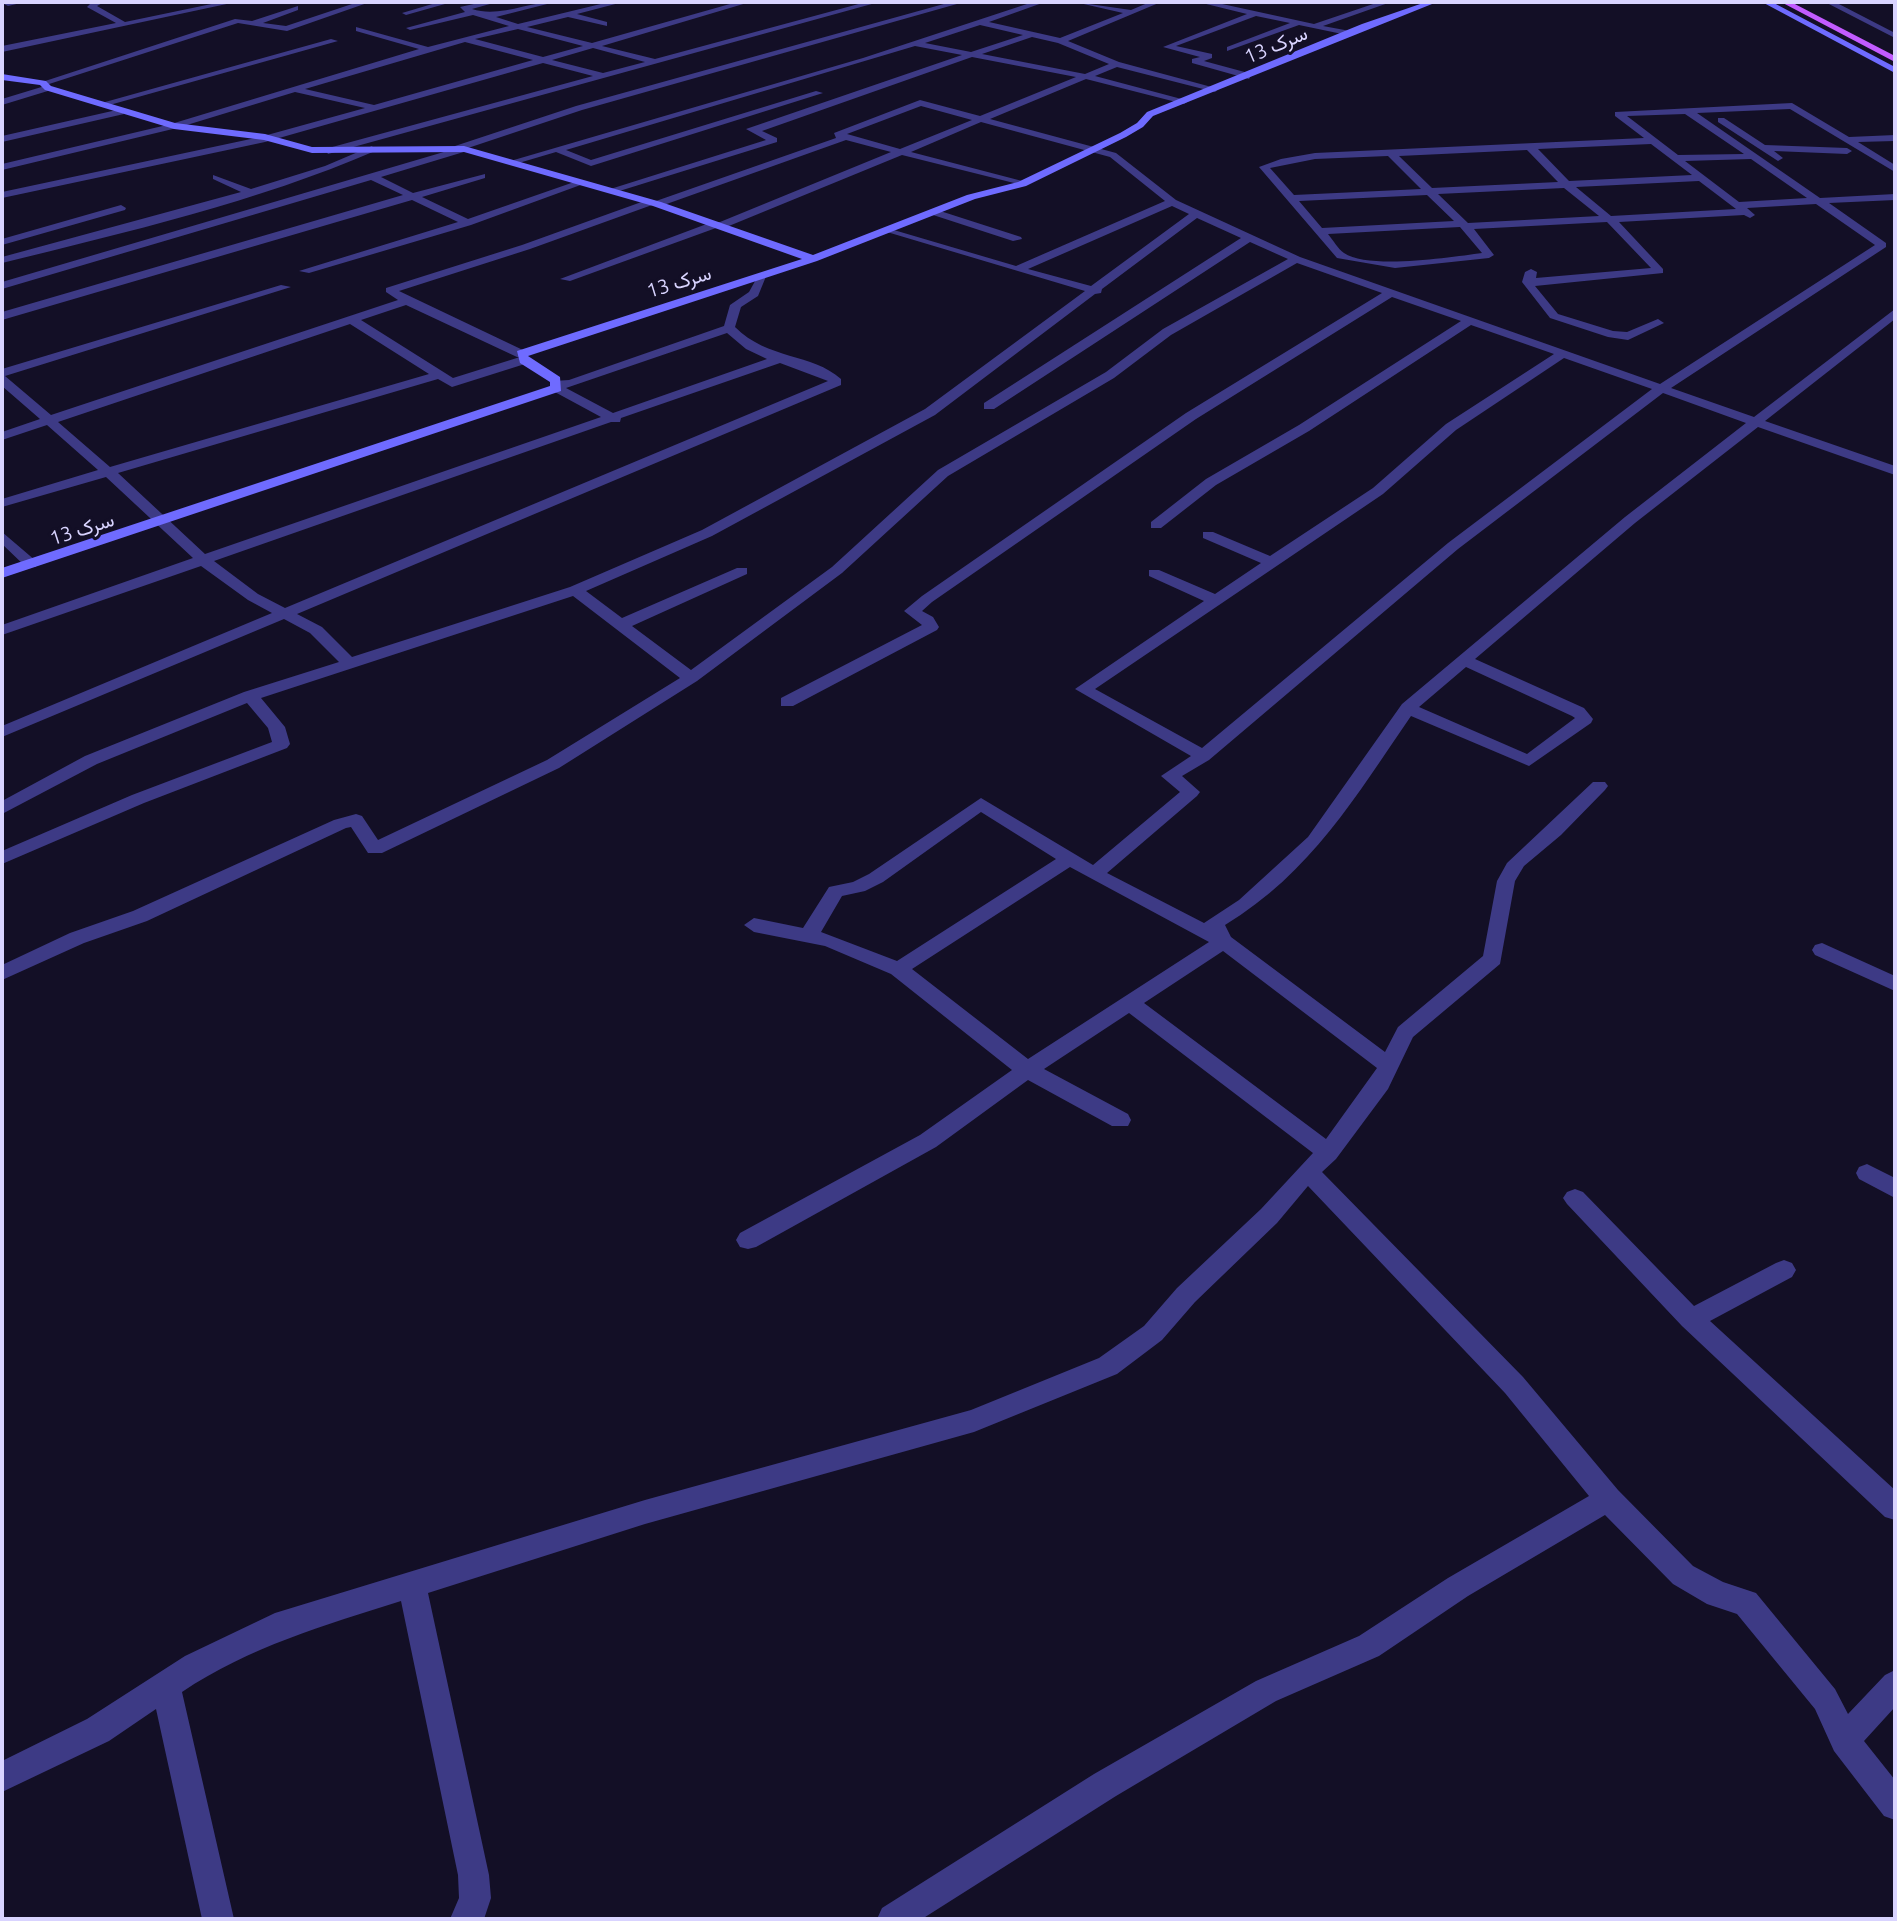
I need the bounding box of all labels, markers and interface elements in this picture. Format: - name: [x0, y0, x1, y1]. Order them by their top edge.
- street label: سرک 13: [1241, 21, 1311, 69]
- street label: سرک 13: [644, 261, 714, 303]
- street label: سرک 13: [47, 507, 117, 551]

